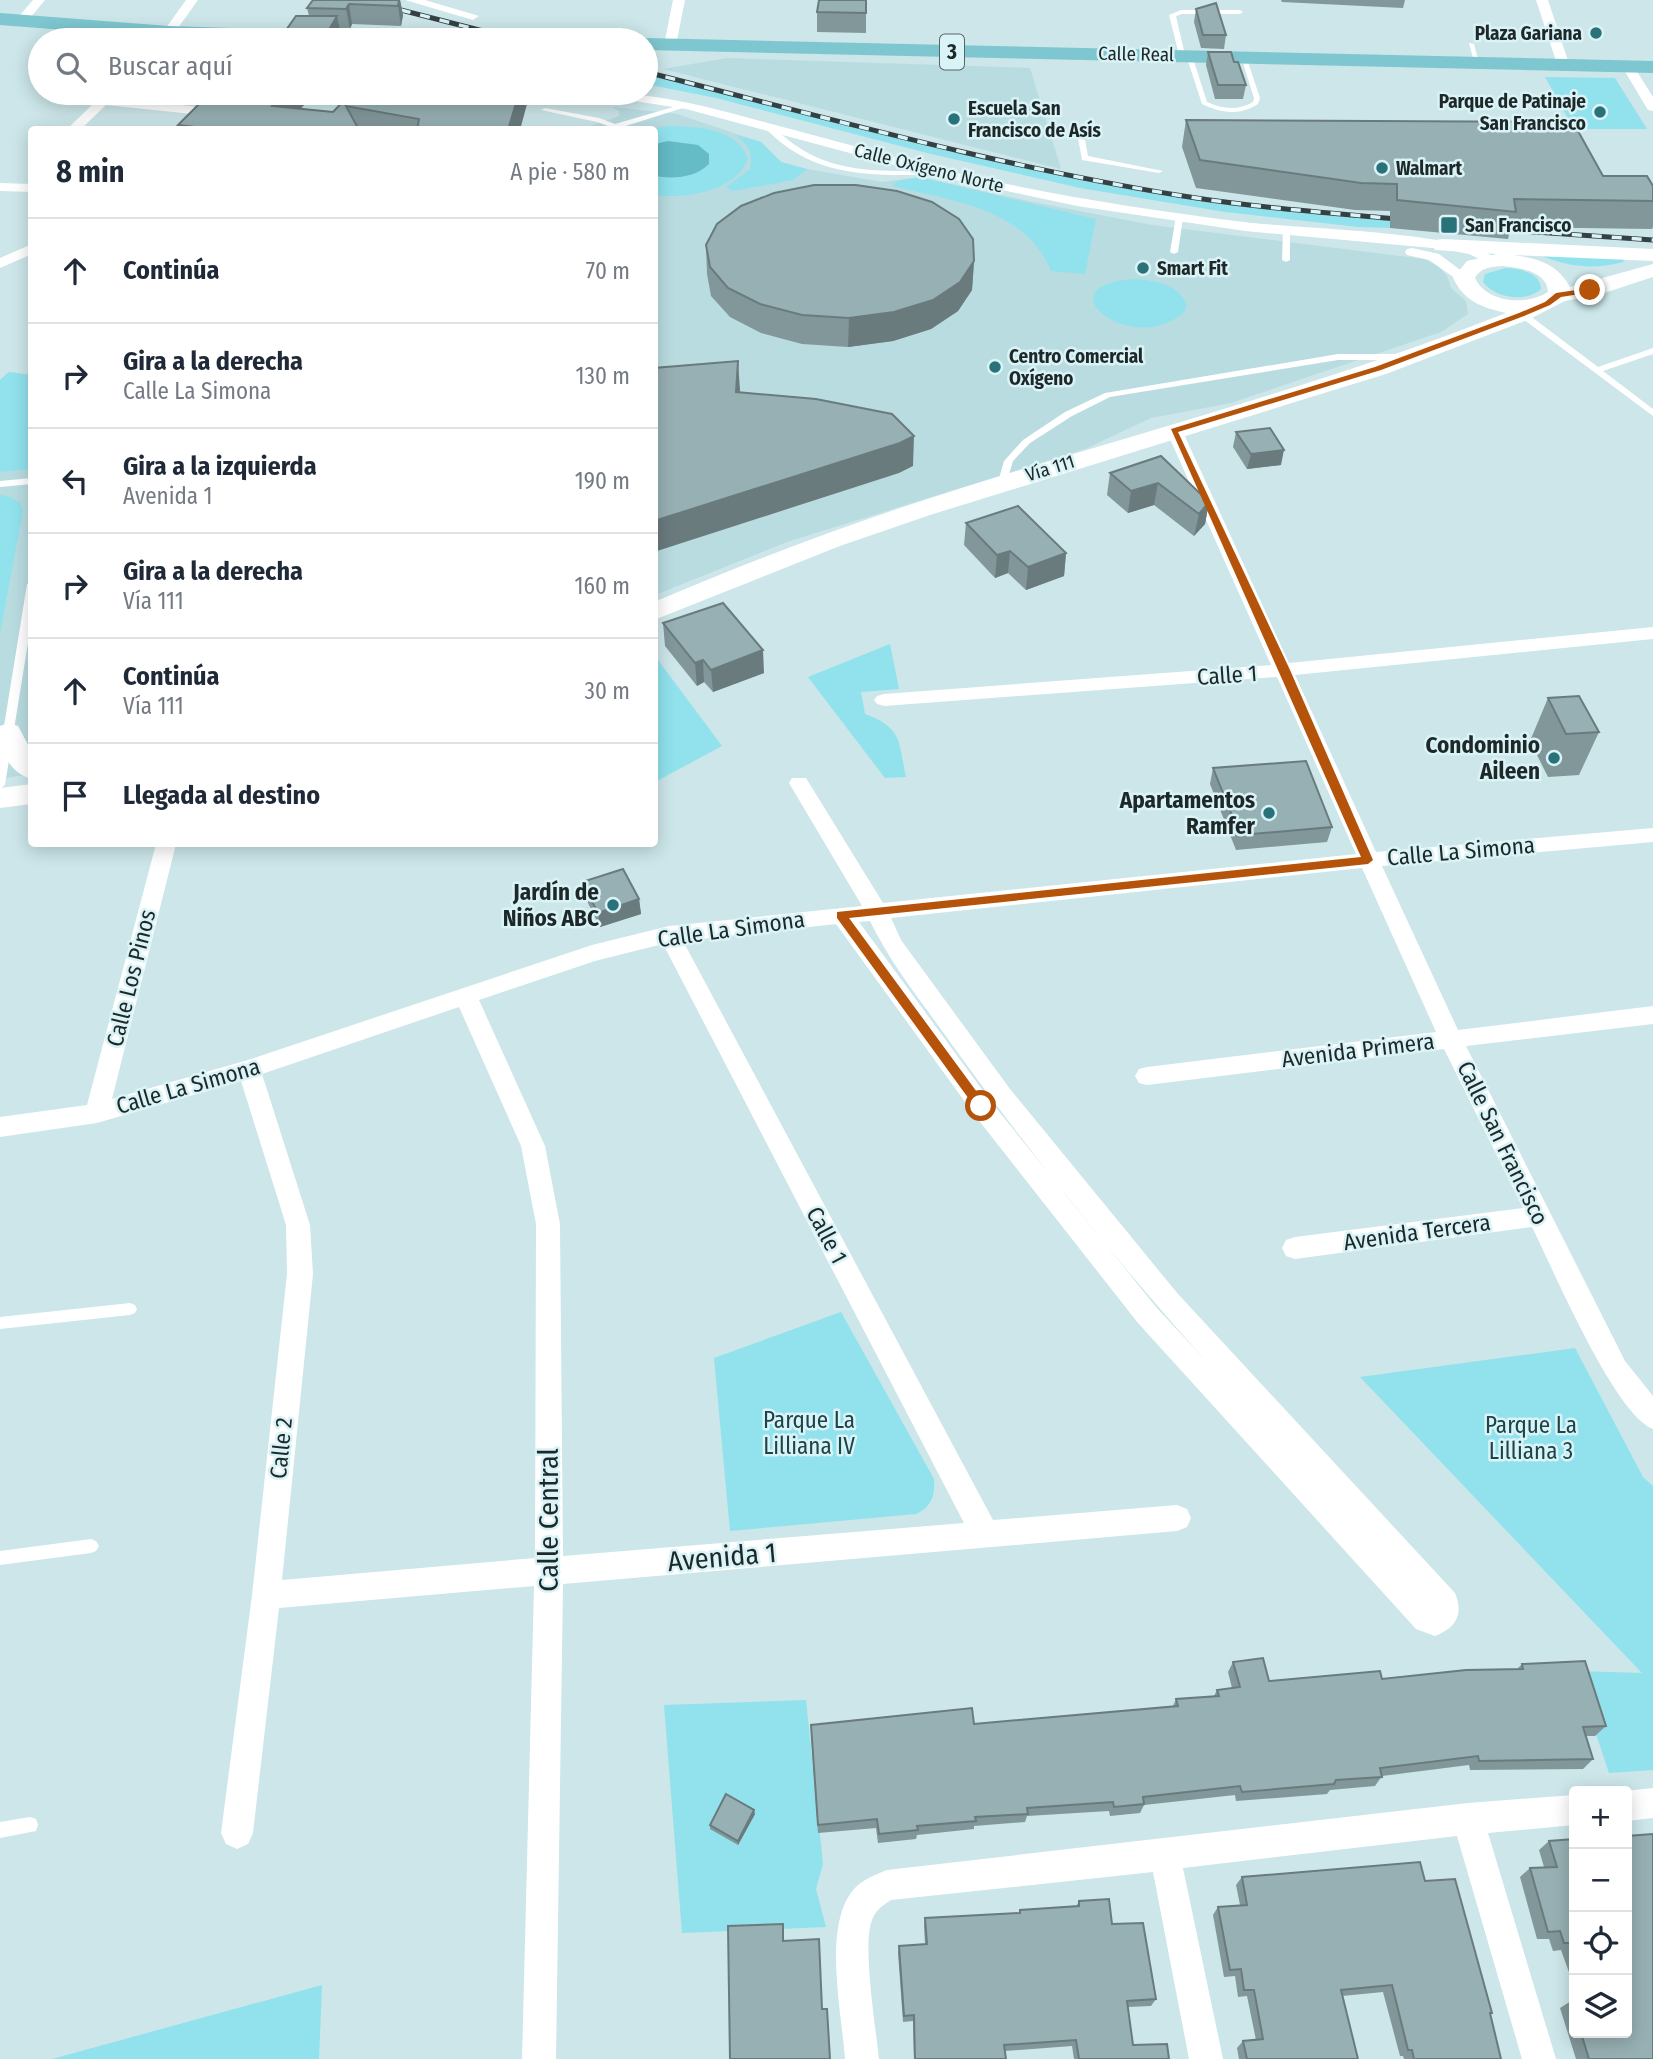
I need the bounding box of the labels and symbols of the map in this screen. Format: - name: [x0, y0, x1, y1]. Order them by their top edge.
- place label: Plaza Gariana: [1475, 22, 1582, 45]
- marker: Plaza Gariana: [1588, 25, 1604, 41]
- road number: 3: [940, 34, 964, 70]
- street label: Calle Real: [1098, 42, 1174, 66]
- place label: Parque de Patinaje San Francisco: [1439, 90, 1586, 135]
- place label: Escuela San Francisco de Asís: [968, 97, 1102, 142]
- marker: Parque de Patinaje San Francisco: [1592, 104, 1608, 120]
- marker: Escuela San Francisco de Asís: [946, 111, 962, 127]
- street label: Calle Oxígeno Norte: [852, 138, 1006, 198]
- place label: Walmart: [1396, 157, 1462, 180]
- marker: Walmart: [1374, 160, 1390, 176]
- place label: San Francisco: [1465, 214, 1571, 237]
- marker: San Francisco: [1439, 215, 1459, 235]
- place label: Smart Fit: [1157, 257, 1228, 280]
- marker: Smart Fit: [1135, 260, 1151, 276]
- route end: [1574, 274, 1605, 305]
- place label: Centro Comercial Oxígeno: [1009, 345, 1144, 390]
- marker: Centro Comercial Oxígeno: [987, 359, 1003, 375]
- street label: Vía 111: [1023, 450, 1077, 486]
- street label: Calle 1: [1196, 659, 1258, 691]
- place label: Condominio Aileen: [1425, 731, 1540, 785]
- marker: Condominio Aileen: [1546, 750, 1562, 766]
- place label: Apartamentos Ramfer: [1119, 786, 1256, 840]
- marker: Apartamentos Ramfer: [1261, 805, 1277, 821]
- street label: Calle La Simona: [1386, 831, 1536, 871]
- place label: Jardín de Niños ABC: [503, 878, 599, 932]
- marker: Jardín de Niños ABC: [605, 897, 621, 913]
- street label: Calle La Simona: [656, 905, 806, 953]
- street label: Calle Los Pinos: [100, 906, 162, 1049]
- street label: Avenida Primera: [1280, 1027, 1436, 1073]
- street label: Calle La Simona: [113, 1052, 263, 1120]
- street label: Calle San Francisco: [1451, 1057, 1555, 1229]
- route start: [965, 1090, 996, 1121]
- street label: Calle 1: [800, 1202, 854, 1268]
- street label: Avenida Tercera: [1342, 1208, 1492, 1256]
- park label: Parque La Lilliana IV: [763, 1406, 855, 1460]
- park label: Parque La Lilliana 3: [1485, 1411, 1577, 1465]
- street label: Calle 2: [264, 1416, 298, 1480]
- street label: Calle Central: [532, 1448, 565, 1592]
- street label: Avenida 1: [666, 1536, 778, 1578]

